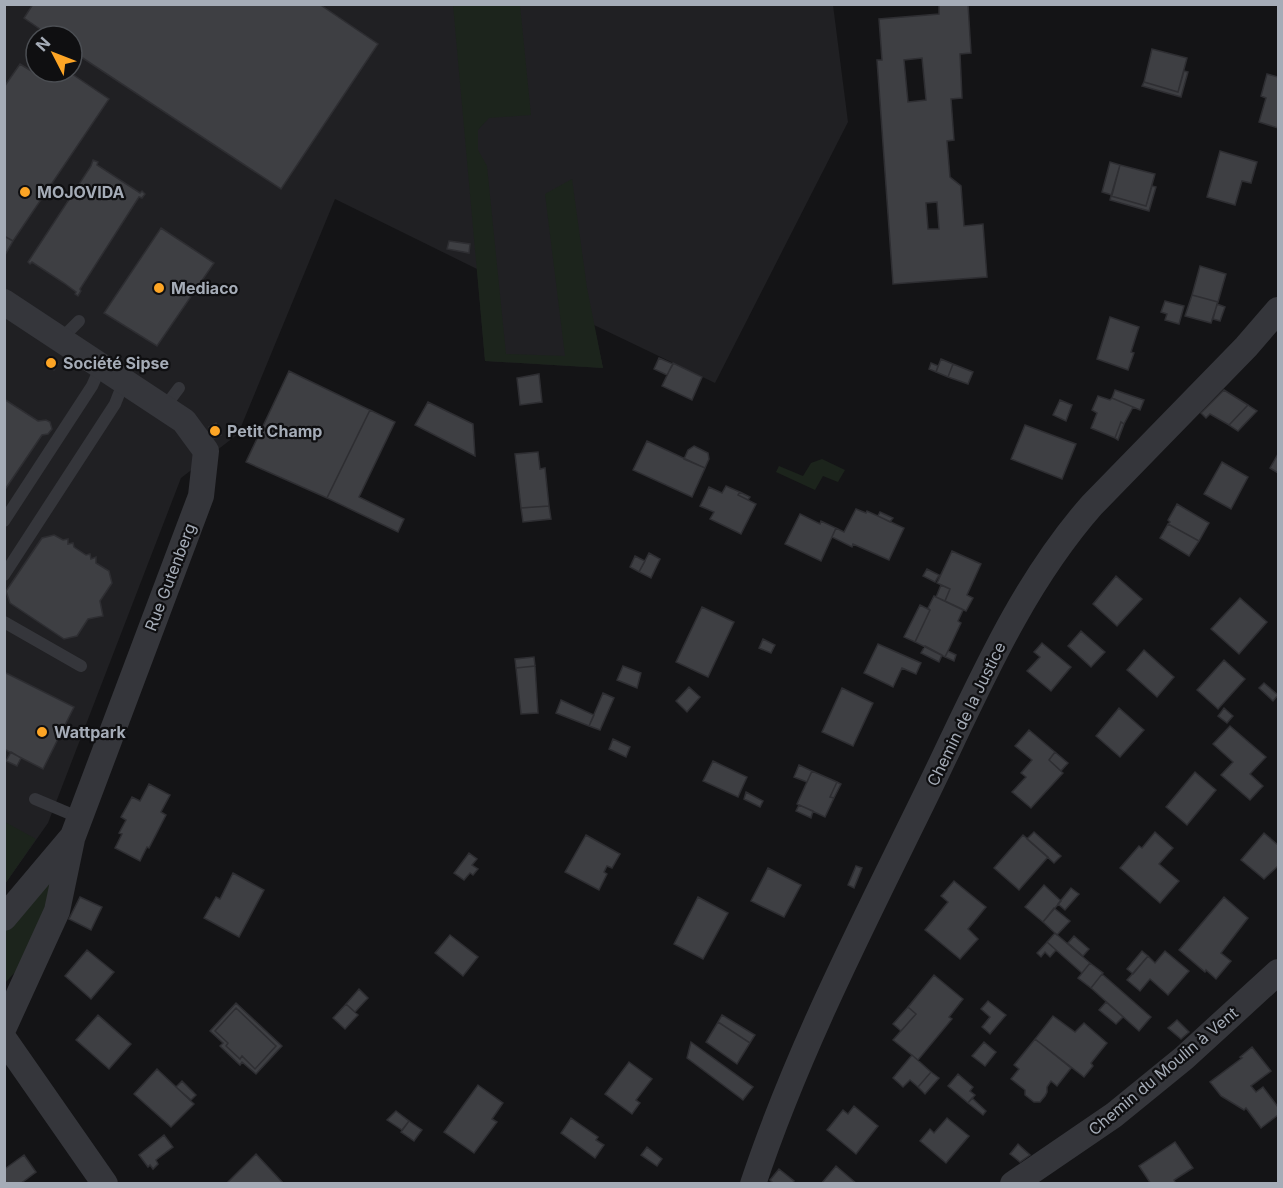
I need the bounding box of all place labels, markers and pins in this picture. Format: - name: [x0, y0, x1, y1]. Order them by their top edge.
- place label: MOJOVIDA: [37, 182, 125, 202]
- marker: MOJOVIDA: [18, 185, 32, 199]
- place label: Mediaco: [171, 278, 239, 298]
- marker: Mediaco: [152, 281, 166, 295]
- place label: Société Sipse: [63, 353, 169, 373]
- marker: Société Sipse: [44, 356, 58, 370]
- place label: Petit Champ: [227, 421, 322, 441]
- marker: Petit Champ: [208, 424, 222, 438]
- place label: Wattpark: [54, 722, 126, 742]
- marker: Wattpark: [35, 725, 49, 739]

